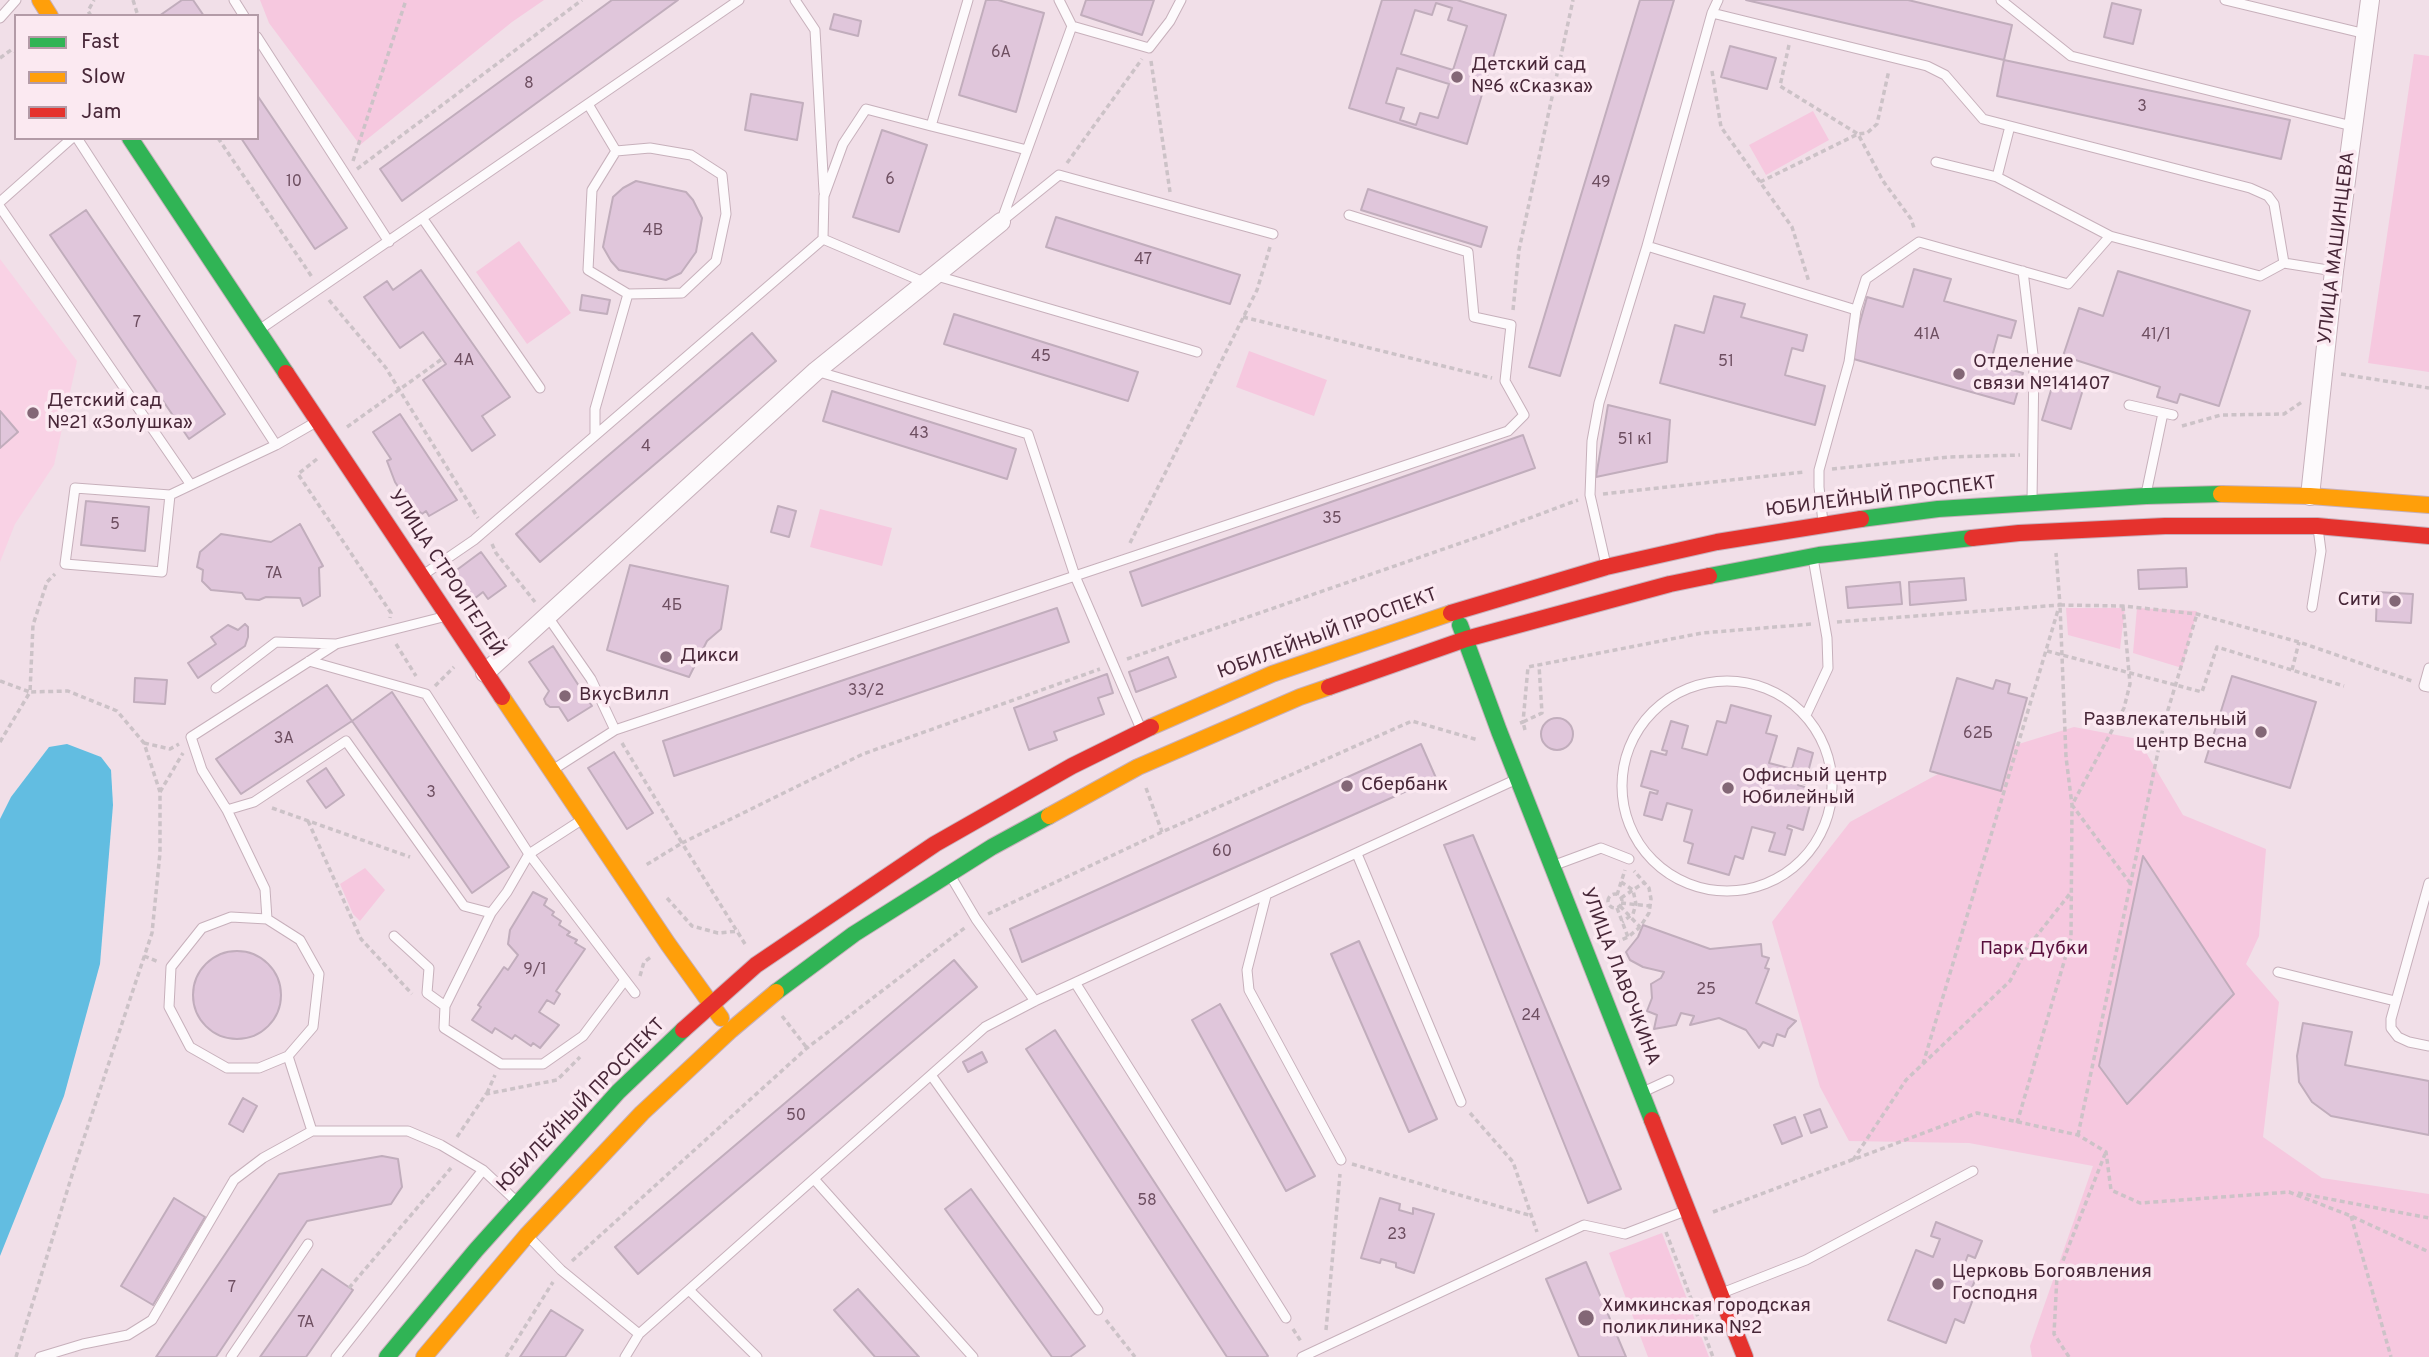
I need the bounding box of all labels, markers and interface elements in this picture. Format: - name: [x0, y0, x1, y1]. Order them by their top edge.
- legend: [14, 14, 259, 140]
- text: Fast: [81, 29, 120, 56]
- house number: 6А: [991, 44, 1011, 64]
- place label: Детский сад №6 «Сказка»: [1471, 55, 1593, 99]
- text: Slow: [81, 64, 126, 91]
- marker: Детский сад №6 «Сказка»: [1449, 69, 1465, 85]
- house number: 8: [524, 75, 534, 95]
- house number: 3: [2137, 98, 2147, 118]
- text: Jam: [81, 99, 122, 126]
- street label: УЛИЦА МАШИНЦЕВА: [2315, 150, 2361, 346]
- house number: 6: [885, 171, 895, 191]
- house number: 10: [286, 173, 302, 193]
- house number: 49: [1591, 174, 1611, 194]
- house number: 4В: [643, 222, 663, 242]
- house number: 47: [1134, 251, 1152, 271]
- house number: 7: [133, 314, 141, 334]
- house number: 41А: [1914, 326, 1940, 346]
- house number: 41/1: [2141, 326, 2171, 346]
- house number: 45: [1031, 348, 1051, 368]
- house number: 4А: [454, 352, 474, 372]
- place label: Отделение связи №141407: [1973, 352, 2110, 396]
- house number: 51: [1718, 353, 1734, 373]
- marker: Отделение связи №141407: [1951, 366, 1967, 382]
- place label: Детский сад №21 «Золушка»: [47, 391, 193, 435]
- marker: Детский сад №21 «Золушка»: [25, 405, 41, 421]
- house number: 43: [909, 425, 929, 445]
- house number: 51 к1: [1618, 431, 1652, 451]
- house number: 4: [641, 438, 651, 458]
- street label: ЮБИЛЕЙНЫЙ ПРОСПЕКТ: [1764, 473, 1998, 523]
- street label: УЛИЦА СТРОИТЕЛЕЙ: [383, 486, 507, 662]
- house number: 35: [1322, 510, 1342, 530]
- house number: 5: [110, 516, 120, 536]
- house number: 7А: [265, 565, 283, 585]
- street label: ЮБИЛЕЙНЫЙ ПРОСПЕКТ: [1215, 585, 1441, 685]
- place label: Сити: [2338, 590, 2381, 612]
- marker: Сити: [2387, 593, 2403, 609]
- house number: 4Б: [662, 597, 682, 617]
- place label: Дикси: [680, 646, 739, 668]
- marker: Дикси: [658, 649, 674, 665]
- house number: 33/2: [848, 682, 884, 702]
- place label: ВкусВилл: [579, 685, 669, 707]
- marker: ВкусВилл: [557, 688, 573, 704]
- place label: Развлекательный центр Весна: [2083, 710, 2247, 754]
- marker: Развлекательный центр Весна: [2253, 724, 2269, 740]
- house number: 62Б: [1963, 725, 1993, 745]
- house number: 3А: [274, 730, 294, 750]
- place label: Офисный центр Юбилейный: [1742, 766, 1887, 810]
- place label: Сбербанк: [1361, 775, 1448, 797]
- marker: Сбербанк: [1339, 778, 1355, 794]
- marker: Офисный центр Юбилейный: [1720, 780, 1736, 796]
- house number: 3: [426, 784, 436, 804]
- house number: 60: [1212, 843, 1232, 863]
- street label: УЛИЦА ЛАВОЧКИНА: [1575, 885, 1663, 1069]
- park label: Парк Дубки: [1980, 939, 2088, 961]
- house number: 9/1: [523, 961, 547, 981]
- house number: 25: [1696, 981, 1716, 1001]
- house number: 24: [1521, 1007, 1541, 1027]
- street label: ЮБИЛЕЙНЫЙ ПРОСПЕКТ: [493, 1015, 671, 1197]
- house number: 50: [786, 1107, 806, 1127]
- house number: 58: [1137, 1192, 1157, 1212]
- house number: 23: [1387, 1226, 1407, 1246]
- place label: Церковь Богоявления Господня: [1952, 1262, 2152, 1306]
- marker: Церковь Богоявления Господня: [1930, 1276, 1946, 1292]
- house number: 7: [228, 1279, 236, 1299]
- place label: Химкинская городская поликлиника №2: [1602, 1296, 1811, 1340]
- marker: Химкинская городская поликлиника №2: [1576, 1308, 1596, 1328]
- house number: 7А: [297, 1314, 315, 1334]

